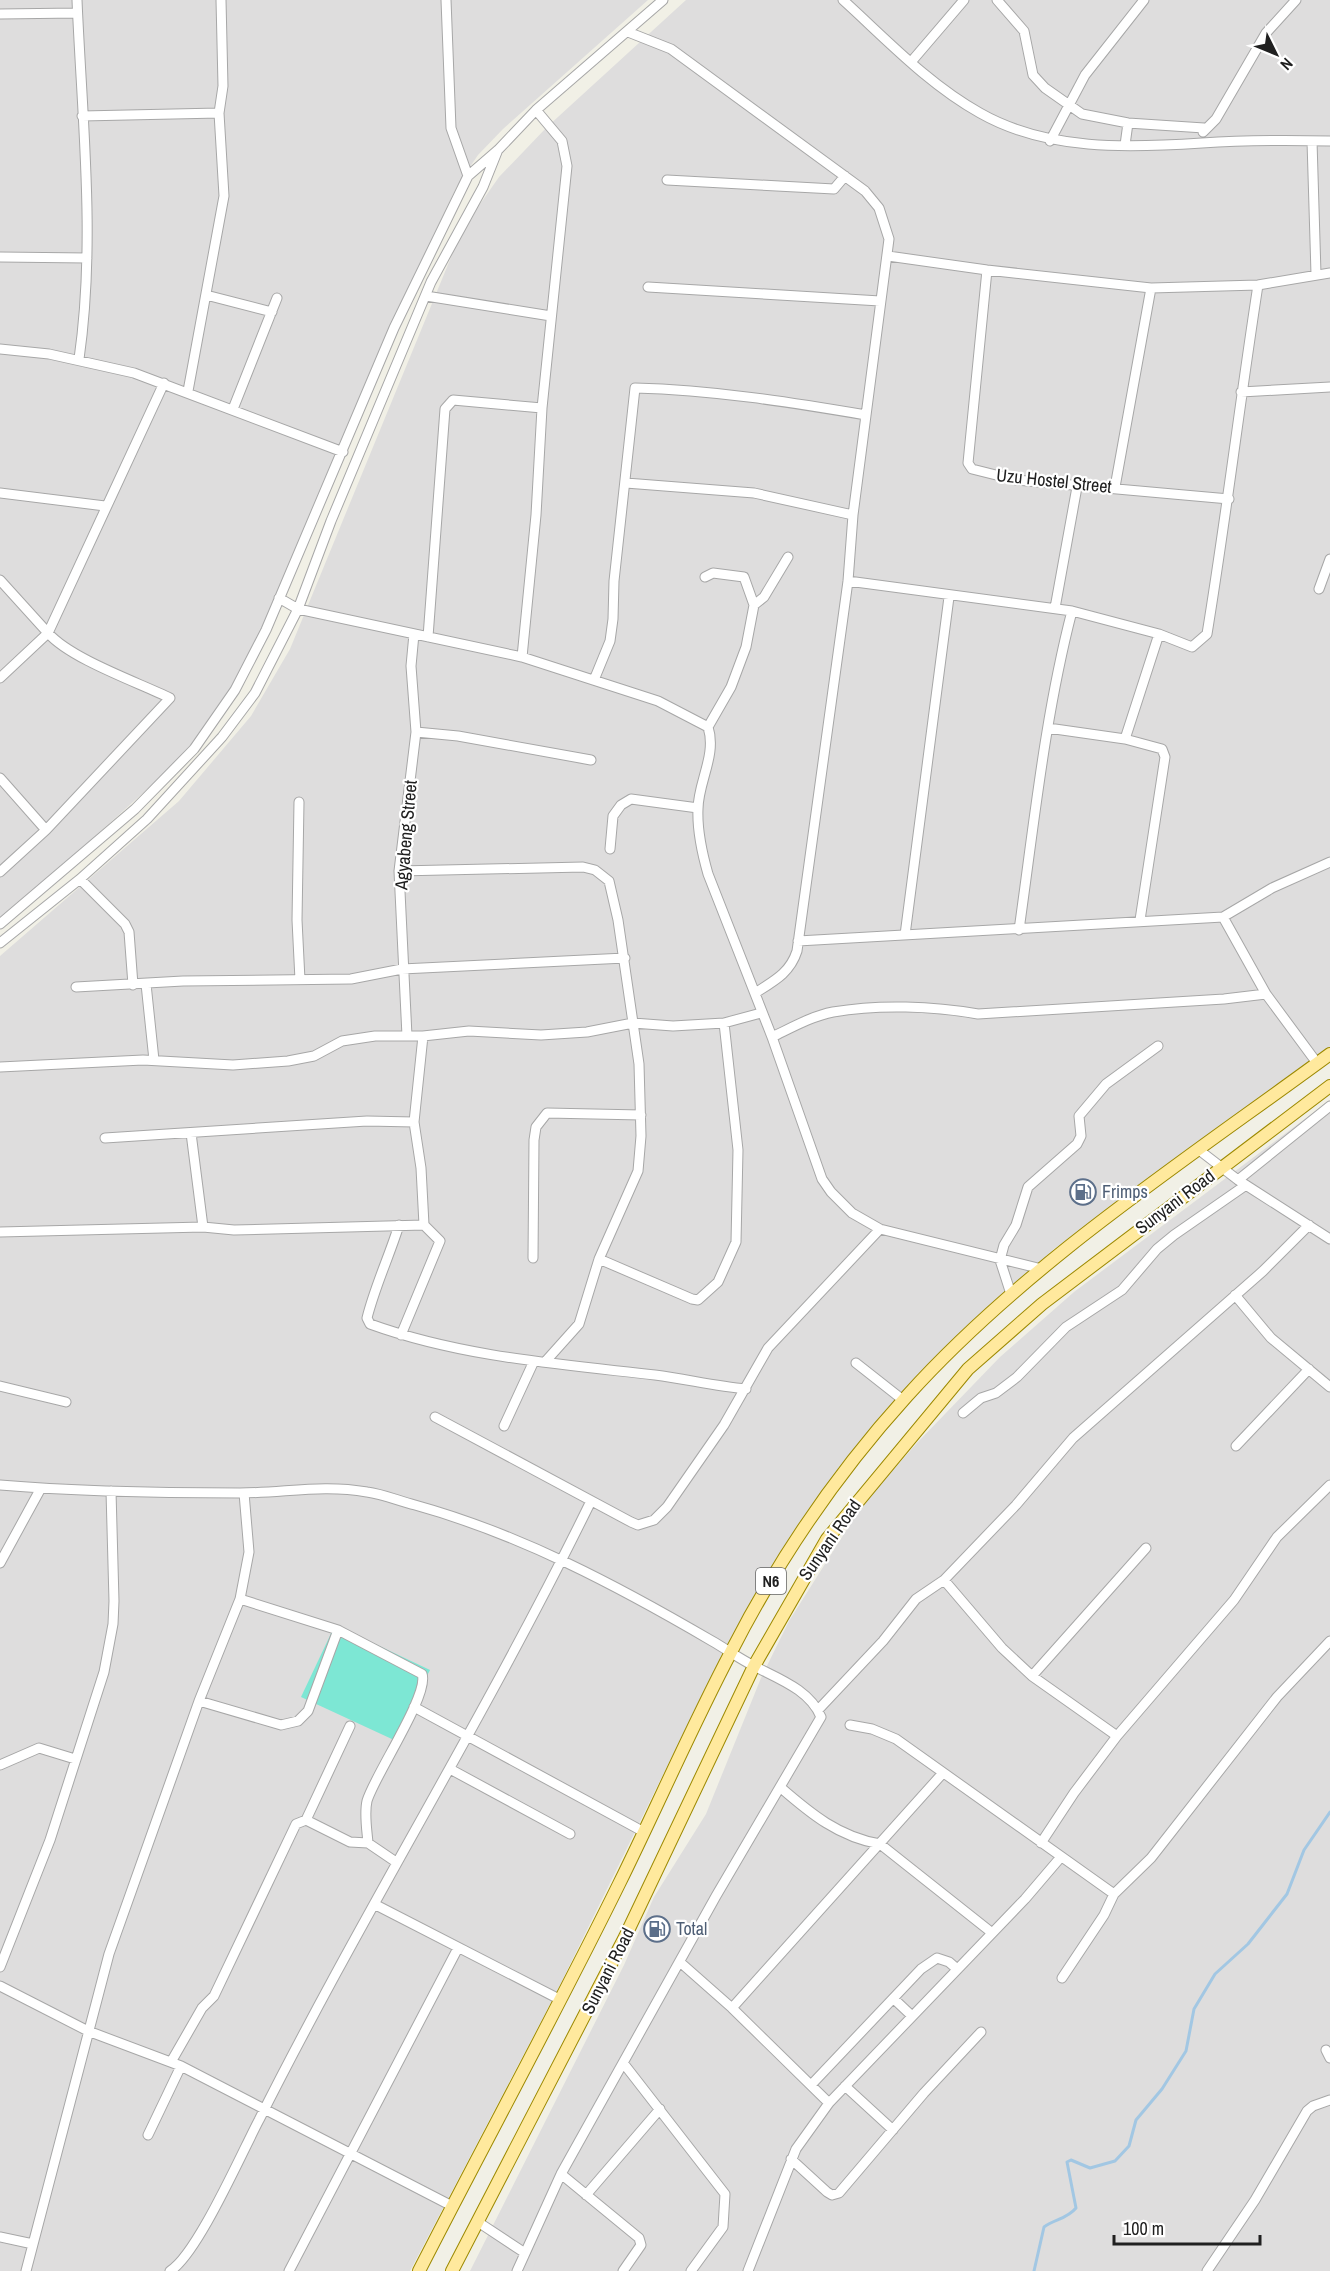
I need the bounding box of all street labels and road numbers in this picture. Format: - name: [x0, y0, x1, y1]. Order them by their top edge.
- street label: Uzu Hostel Street: [995, 462, 1113, 499]
- street label: Agyabeng Street: [388, 779, 423, 892]
- street label: Sunyani Road: [1130, 1163, 1220, 1240]
- street label: Sunyani Road: [793, 1494, 867, 1585]
- road number: N6: [756, 1568, 786, 1594]
- street label: Sunyani Road: [575, 1923, 640, 2018]

